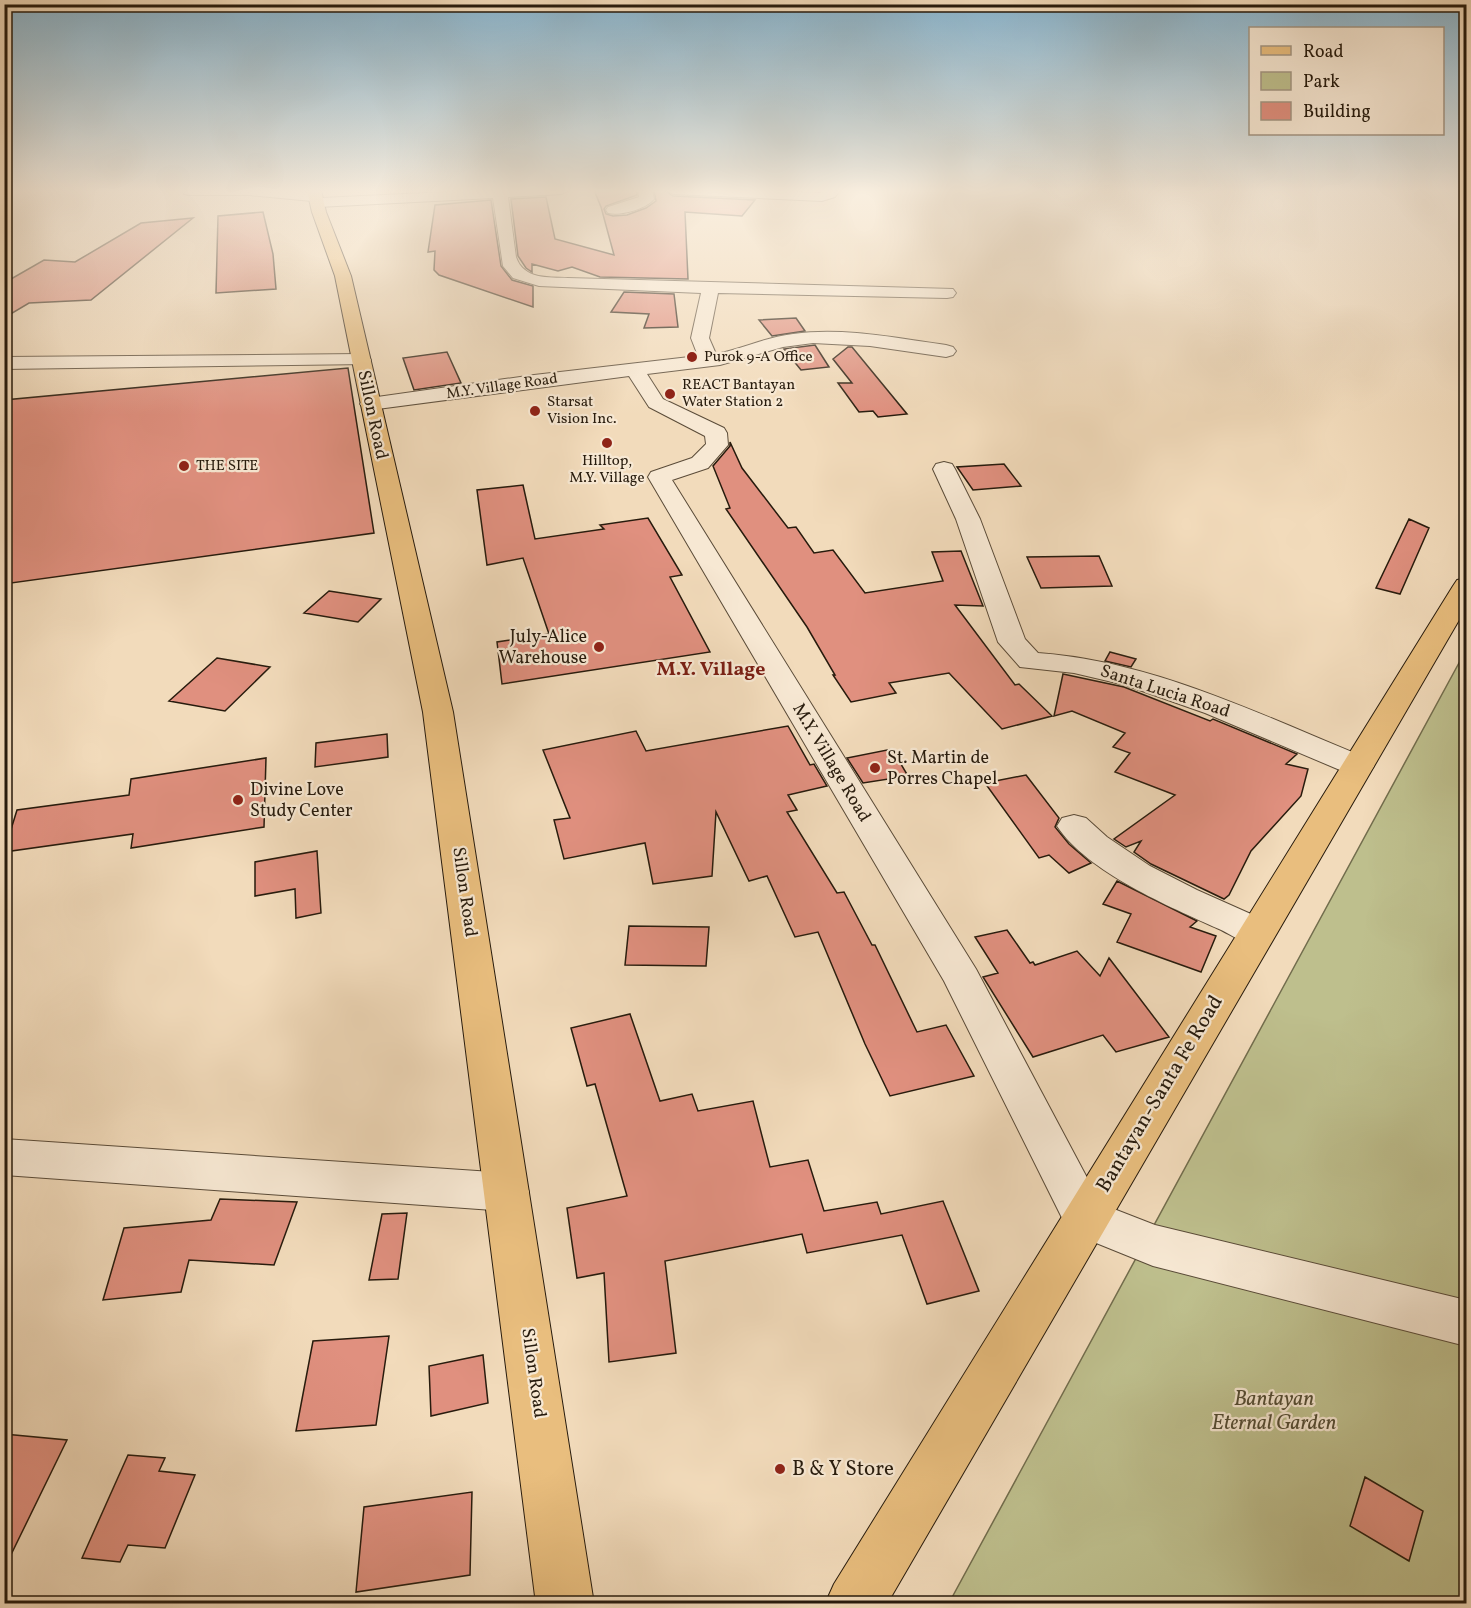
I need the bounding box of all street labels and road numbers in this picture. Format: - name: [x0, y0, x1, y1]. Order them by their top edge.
- street label: Sillon Road: [350, 368, 394, 462]
- street label: M.Y. Village Road: [445, 369, 559, 405]
- street label: Santa Lucia Road: [1097, 659, 1233, 725]
- street label: M.Y. Village Road: [786, 699, 876, 827]
- street label: Sillon Road: [445, 845, 483, 939]
- street label: Bantayan-Santa Fe Road: [1090, 990, 1230, 1198]
- street label: Sillon Road: [514, 1326, 552, 1420]

